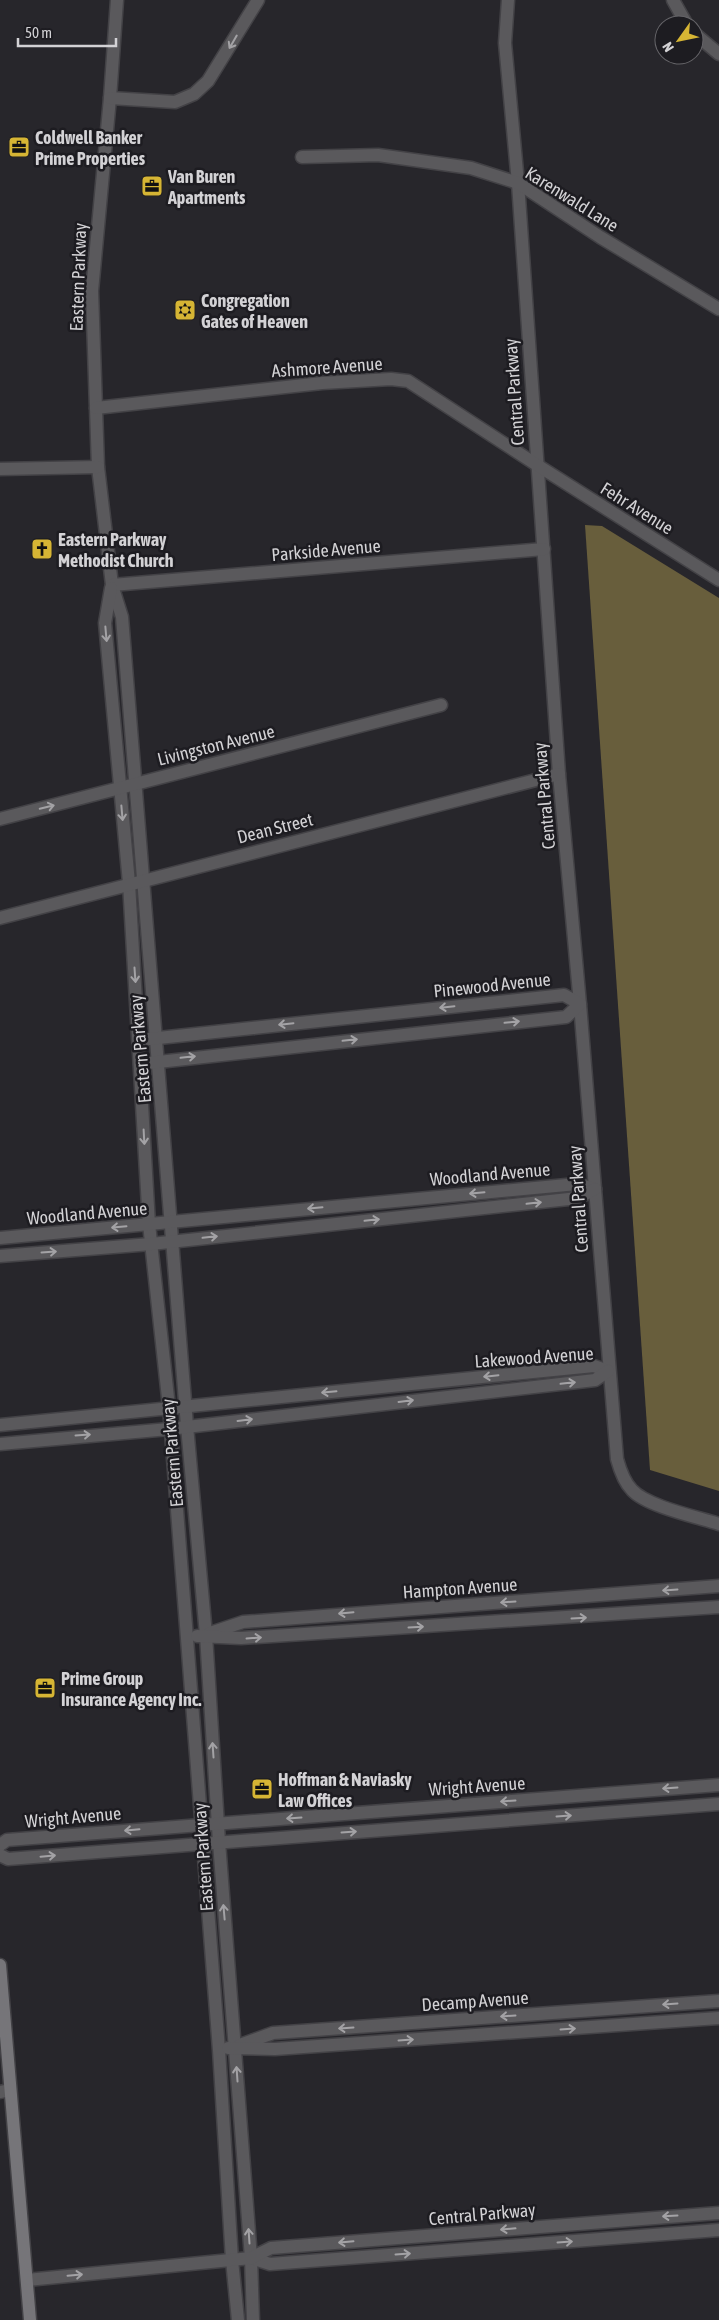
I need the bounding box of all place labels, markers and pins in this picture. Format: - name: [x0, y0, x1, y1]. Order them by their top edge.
- place label: Coldwell Banker Prime Properties: [35, 127, 146, 169]
- office icon: Coldwell Banker Prime Properties: [7, 135, 31, 159]
- place label: Van Buren Apartments: [167, 166, 246, 208]
- office icon: Van Buren Apartments: [140, 174, 164, 198]
- place label: Congregation Gates of Heaven: [201, 290, 308, 332]
- synagogue icon: Congregation Gates of Heaven: [173, 298, 197, 322]
- place label: Eastern Parkway Methodist Church: [58, 529, 174, 571]
- church icon: Eastern Parkway Methodist Church: [30, 537, 54, 561]
- place label: Prime Group Insurance Agency Inc.: [61, 1668, 202, 1710]
- office icon: Prime Group Insurance Agency Inc.: [33, 1676, 57, 1700]
- place label: Hoffman & Naviasky Law Offices: [278, 1769, 412, 1811]
- office icon: Hoffman & Naviasky Law Offices: [250, 1777, 274, 1801]

